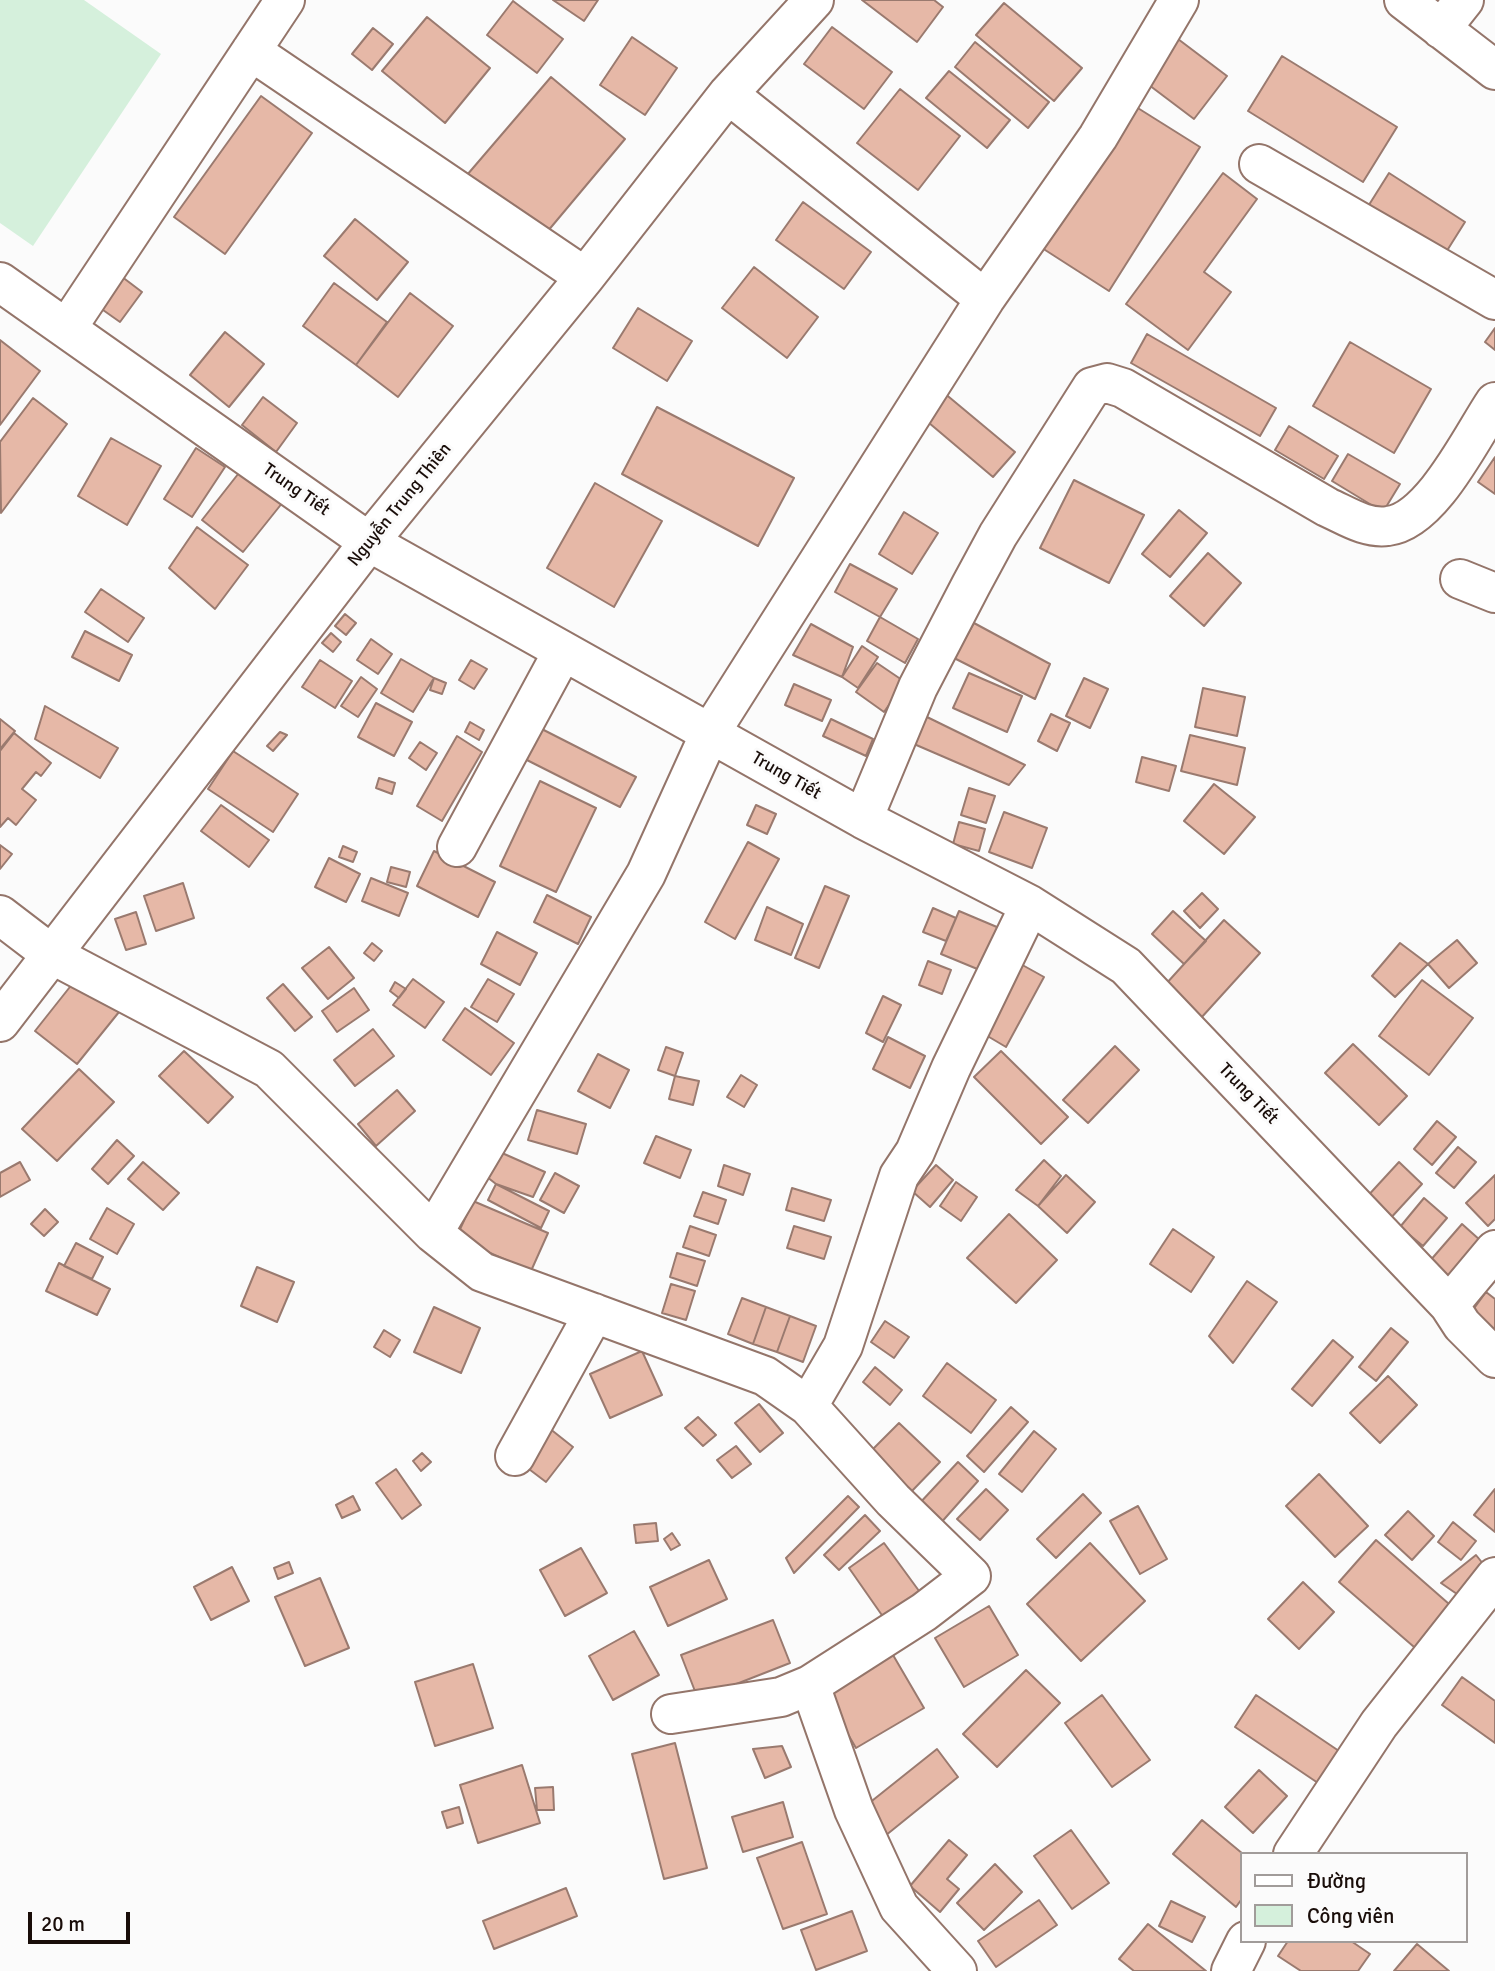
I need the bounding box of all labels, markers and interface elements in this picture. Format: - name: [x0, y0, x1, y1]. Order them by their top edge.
- street label: Nguyễn Trung Thiên: [344, 439, 456, 571]
- street label: Trung Tiết: [258, 459, 334, 521]
- street label: Trung Tiết: [747, 747, 825, 805]
- street label: Trung Tiết: [1214, 1059, 1282, 1129]
- legend: [1240, 1852, 1467, 1943]
- text: Đường: [1307, 1868, 1366, 1894]
- scale bar: [32, 1898, 133, 1942]
- text: Công viên: [1307, 1903, 1395, 1929]
- text: 20 m: [41, 1911, 85, 1937]

